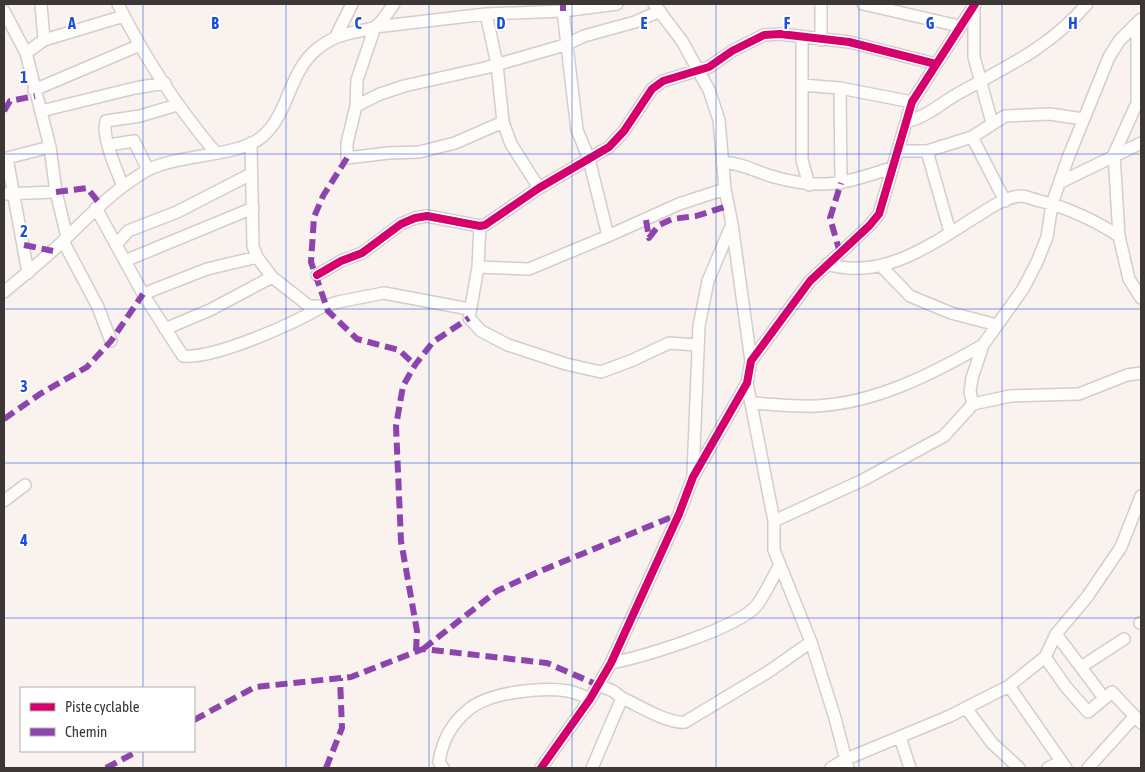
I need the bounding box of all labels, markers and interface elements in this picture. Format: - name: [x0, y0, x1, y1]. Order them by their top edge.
- text: A: [67, 14, 76, 32]
- text: B: [211, 14, 219, 32]
- text: C: [354, 14, 362, 32]
- text: D: [497, 14, 506, 32]
- text: E: [641, 14, 648, 32]
- text: F: [784, 14, 791, 32]
- text: G: [926, 14, 935, 32]
- text: H: [1068, 14, 1078, 32]
- text: 1: [20, 68, 28, 86]
- text: 2: [20, 222, 28, 240]
- text: 3: [20, 377, 28, 395]
- text: 4: [19, 531, 28, 549]
- legend: [20, 687, 195, 752]
- text: Piste cyclable: [65, 698, 140, 715]
- text: Chemin: [65, 723, 107, 740]

